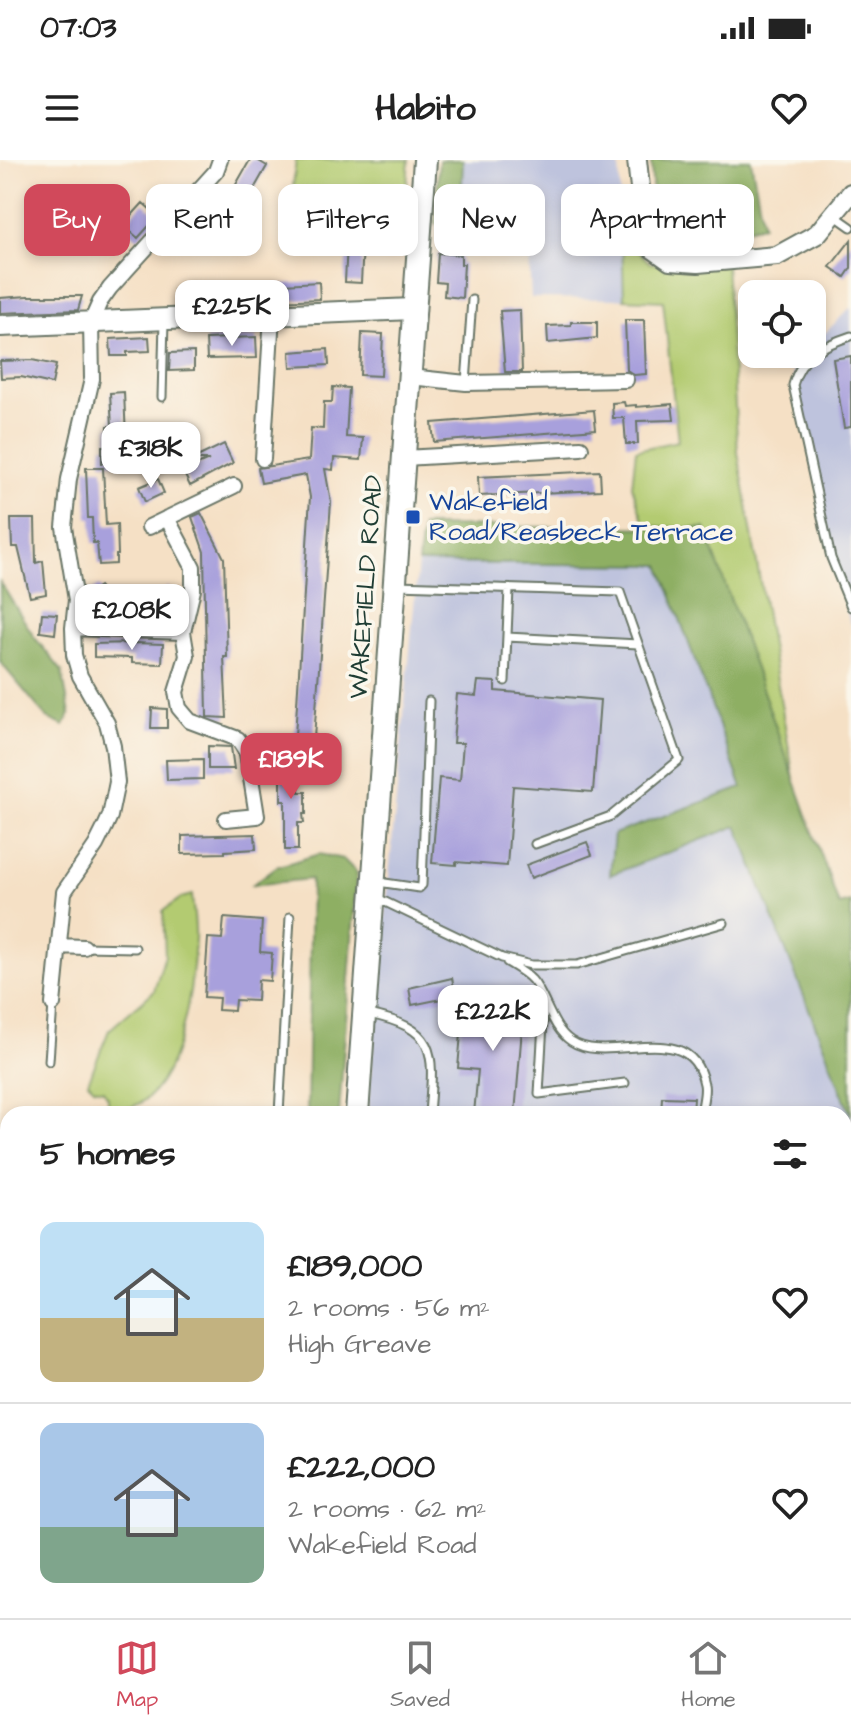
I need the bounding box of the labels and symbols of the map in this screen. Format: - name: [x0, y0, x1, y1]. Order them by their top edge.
- pin: £225K: [176, 280, 288, 348]
- pin: £318K: [95, 422, 207, 490]
- street label: WAKEFIELD ROAD: [340, 474, 392, 700]
- place label: Wakefield Road/Reasbeck Terrace: [429, 484, 734, 550]
- marker: Wakefield Road/Reasbeck Terrace: [404, 508, 422, 526]
- pin: £208K: [76, 584, 188, 652]
- pin: £189K: [235, 733, 347, 801]
- pin: £222K: [437, 985, 549, 1053]

